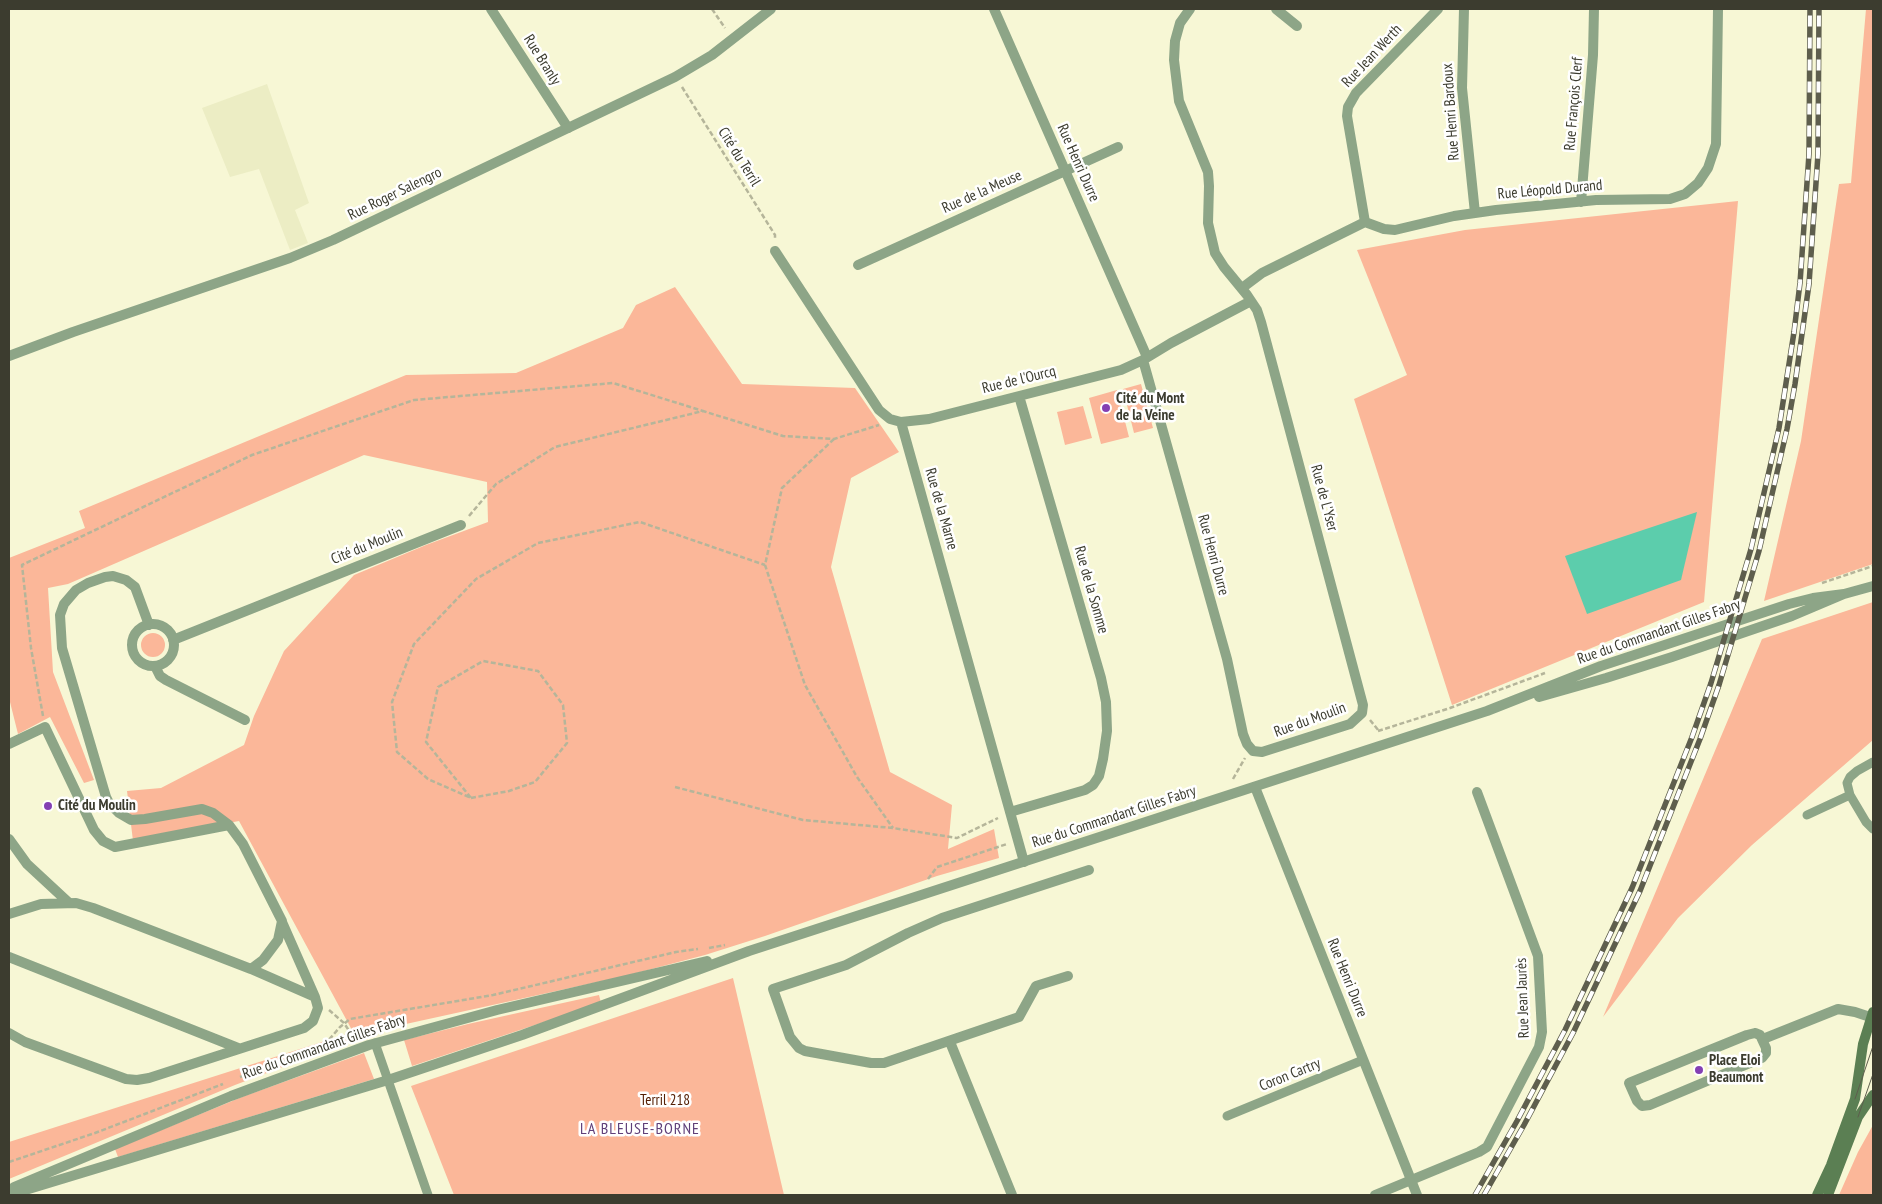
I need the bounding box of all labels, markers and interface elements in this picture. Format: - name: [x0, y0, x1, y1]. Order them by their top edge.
- street label: Rue Jean Werth: [1338, 21, 1406, 91]
- street label: Rue Branly: [520, 31, 564, 89]
- street label: Rue François Clerf: [1561, 57, 1587, 151]
- street label: Rue Henri Bardoux: [1439, 63, 1463, 161]
- street label: Rue Henri Durre: [1053, 121, 1103, 205]
- street label: Cité du Terril: [714, 124, 764, 190]
- street label: Rue Roger Salengro: [345, 164, 445, 224]
- street label: Rue de la Meuse: [939, 166, 1025, 218]
- street label: Rue Léopold Durand: [1497, 176, 1603, 204]
- street label: Rue de l'Ourcq: [980, 362, 1058, 398]
- place label: Cité du Mont de la Veine: [1116, 390, 1184, 425]
- marker: Cité du Mont de la Veine: [1100, 402, 1112, 414]
- street label: Rue de L'Yser: [1306, 463, 1342, 533]
- street label: Rue de la Marne: [921, 466, 961, 552]
- street label: Rue Henri Durre: [1194, 512, 1232, 598]
- street label: Cité du Moulin: [329, 524, 405, 568]
- street label: Rue de la Somme: [1070, 544, 1112, 636]
- street label: Rue du Commandant Gilles Fabry: [1575, 596, 1743, 668]
- street label: Rue du Moulin: [1272, 699, 1348, 741]
- street label: Rue du Commandant Gilles Fabry: [1030, 782, 1198, 852]
- place label: Cité du Moulin: [58, 797, 136, 815]
- marker: Cité du Moulin: [42, 800, 54, 812]
- street label: Rue Henri Durre: [1323, 936, 1371, 1020]
- street label: Rue Jean Jaurès: [1513, 958, 1533, 1038]
- street label: Rue du Commandant Gilles Fabry: [240, 1011, 408, 1083]
- place label: Place Eloi Beaumont: [1709, 1052, 1763, 1087]
- street label: Coron Cartry: [1257, 1055, 1323, 1095]
- marker: Place Eloi Beaumont: [1693, 1064, 1705, 1076]
- park label: Terril 218: [640, 1092, 690, 1110]
- district label: LA BLEUSE-BORNE: [578, 1119, 702, 1139]

